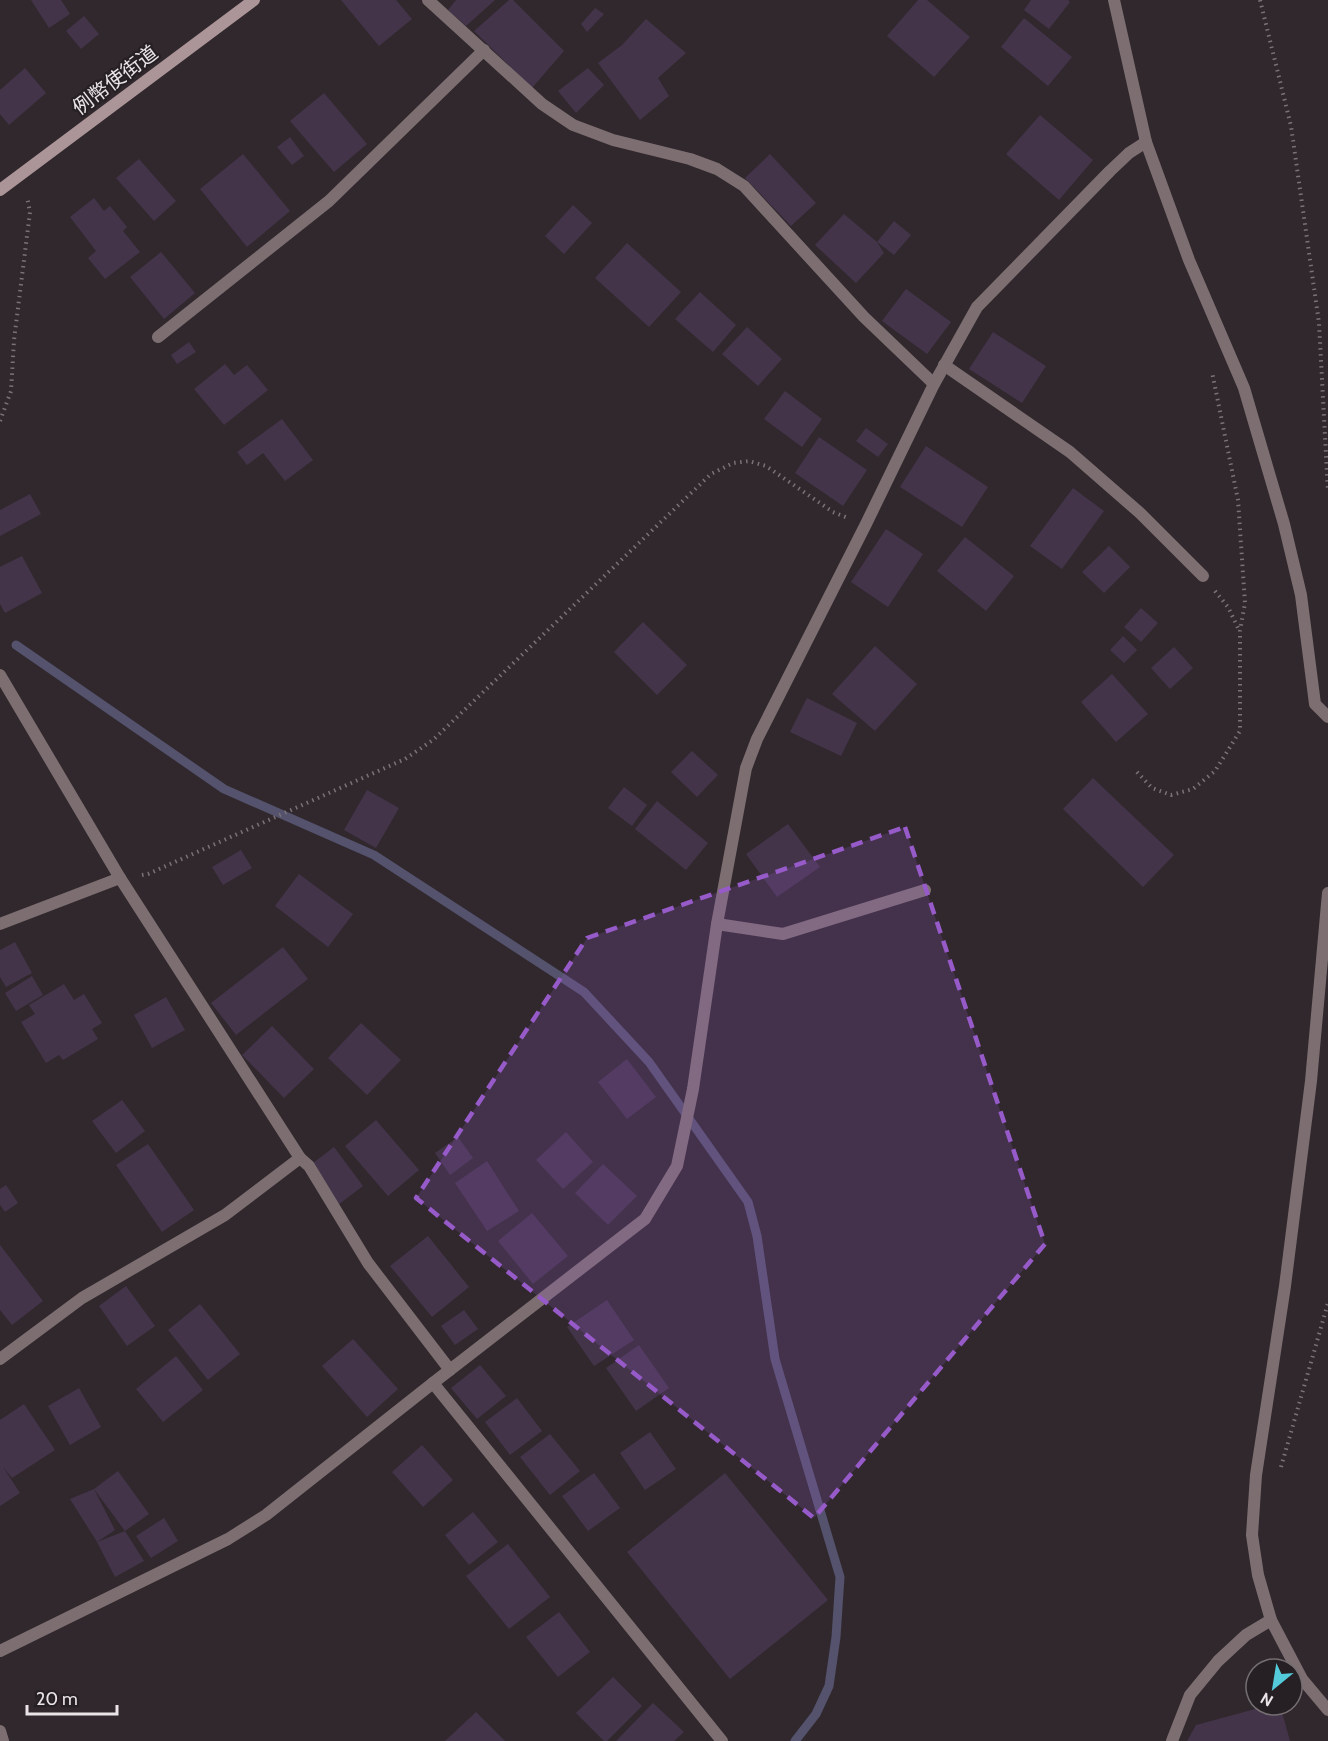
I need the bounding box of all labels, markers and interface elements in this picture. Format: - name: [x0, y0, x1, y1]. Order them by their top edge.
- street label: 例幣使街道: [68, 40, 162, 120]
- north arrow: [1244, 1657, 1304, 1717]
- scale bar: [27, 1678, 117, 1716]
- text: 20 m: [36, 1688, 78, 1710]
- text: N: [1257, 1689, 1276, 1711]

